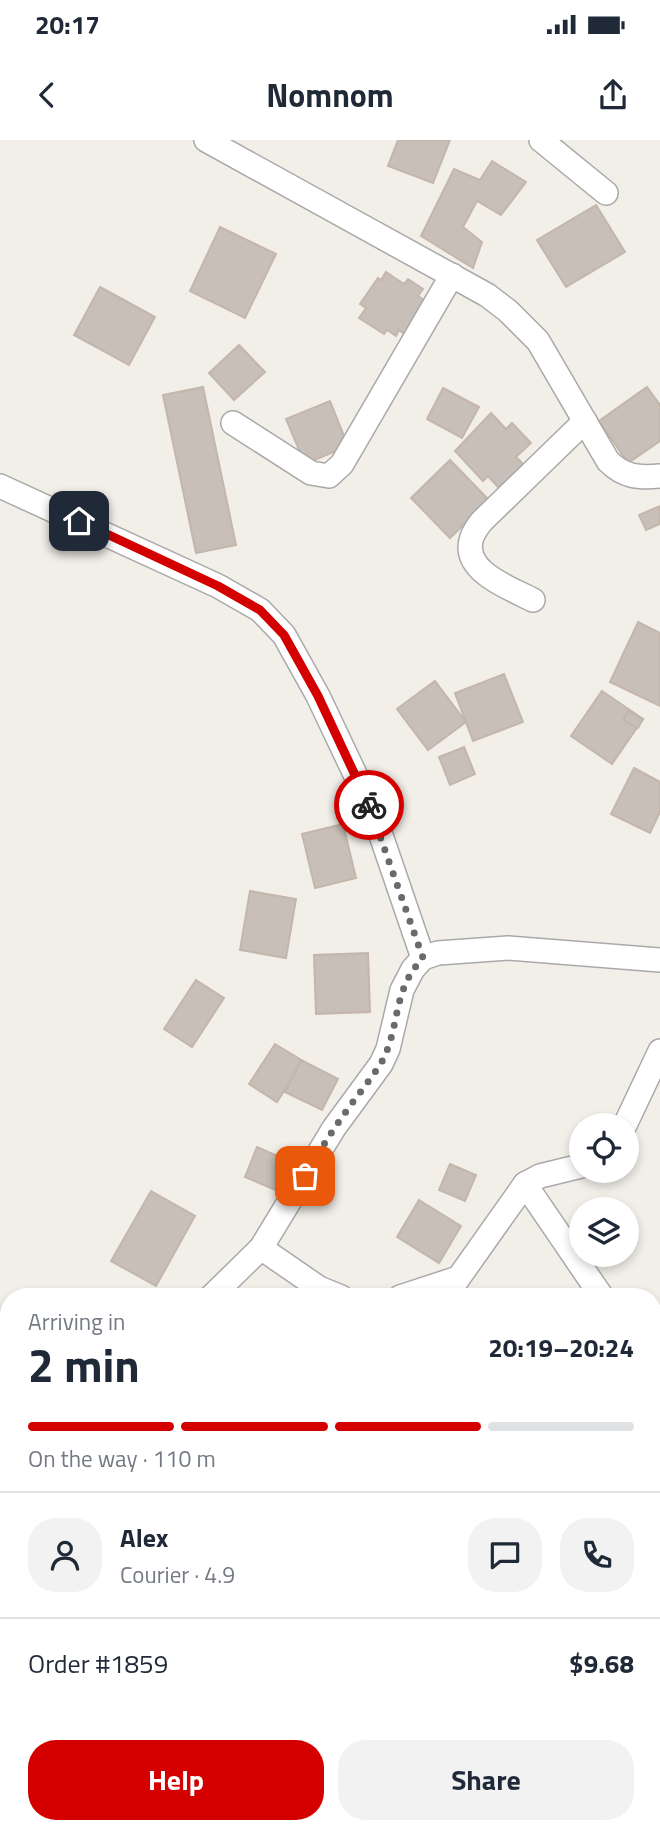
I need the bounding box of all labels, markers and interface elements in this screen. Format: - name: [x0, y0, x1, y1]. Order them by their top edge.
- text: 20:17: [35, 5, 100, 44]
- text: Nomnom: [266, 71, 394, 119]
- icon: back: [28, 76, 66, 114]
- icon: share: [594, 76, 632, 114]
- pin: [49, 491, 109, 551]
- icon: home: [60, 502, 98, 540]
- courier: [334, 770, 404, 840]
- icon: bike: [350, 786, 388, 824]
- map controls: [569, 1113, 639, 1267]
- button: locate: [569, 1113, 639, 1183]
- pin: [275, 1146, 335, 1206]
- icon: bag: [286, 1157, 324, 1195]
- button: layers: [569, 1197, 639, 1267]
- text: Arriving in: [28, 1304, 125, 1339]
- text: 20:19–20:24: [488, 1328, 634, 1367]
- text: 2 min: [28, 1330, 140, 1400]
- text: On the way · 110 m: [28, 1441, 216, 1476]
- button: person: [28, 1518, 102, 1592]
- text: Alex: [120, 1518, 168, 1557]
- button: chat: [468, 1518, 542, 1592]
- button: phone: [560, 1518, 634, 1592]
- text: Courier · 4.9: [120, 1557, 235, 1592]
- text: Order #1859: [28, 1644, 168, 1683]
- text: $9.68: [569, 1644, 634, 1683]
- button: Help: [28, 1740, 324, 1820]
- button: Share: [338, 1740, 634, 1820]

